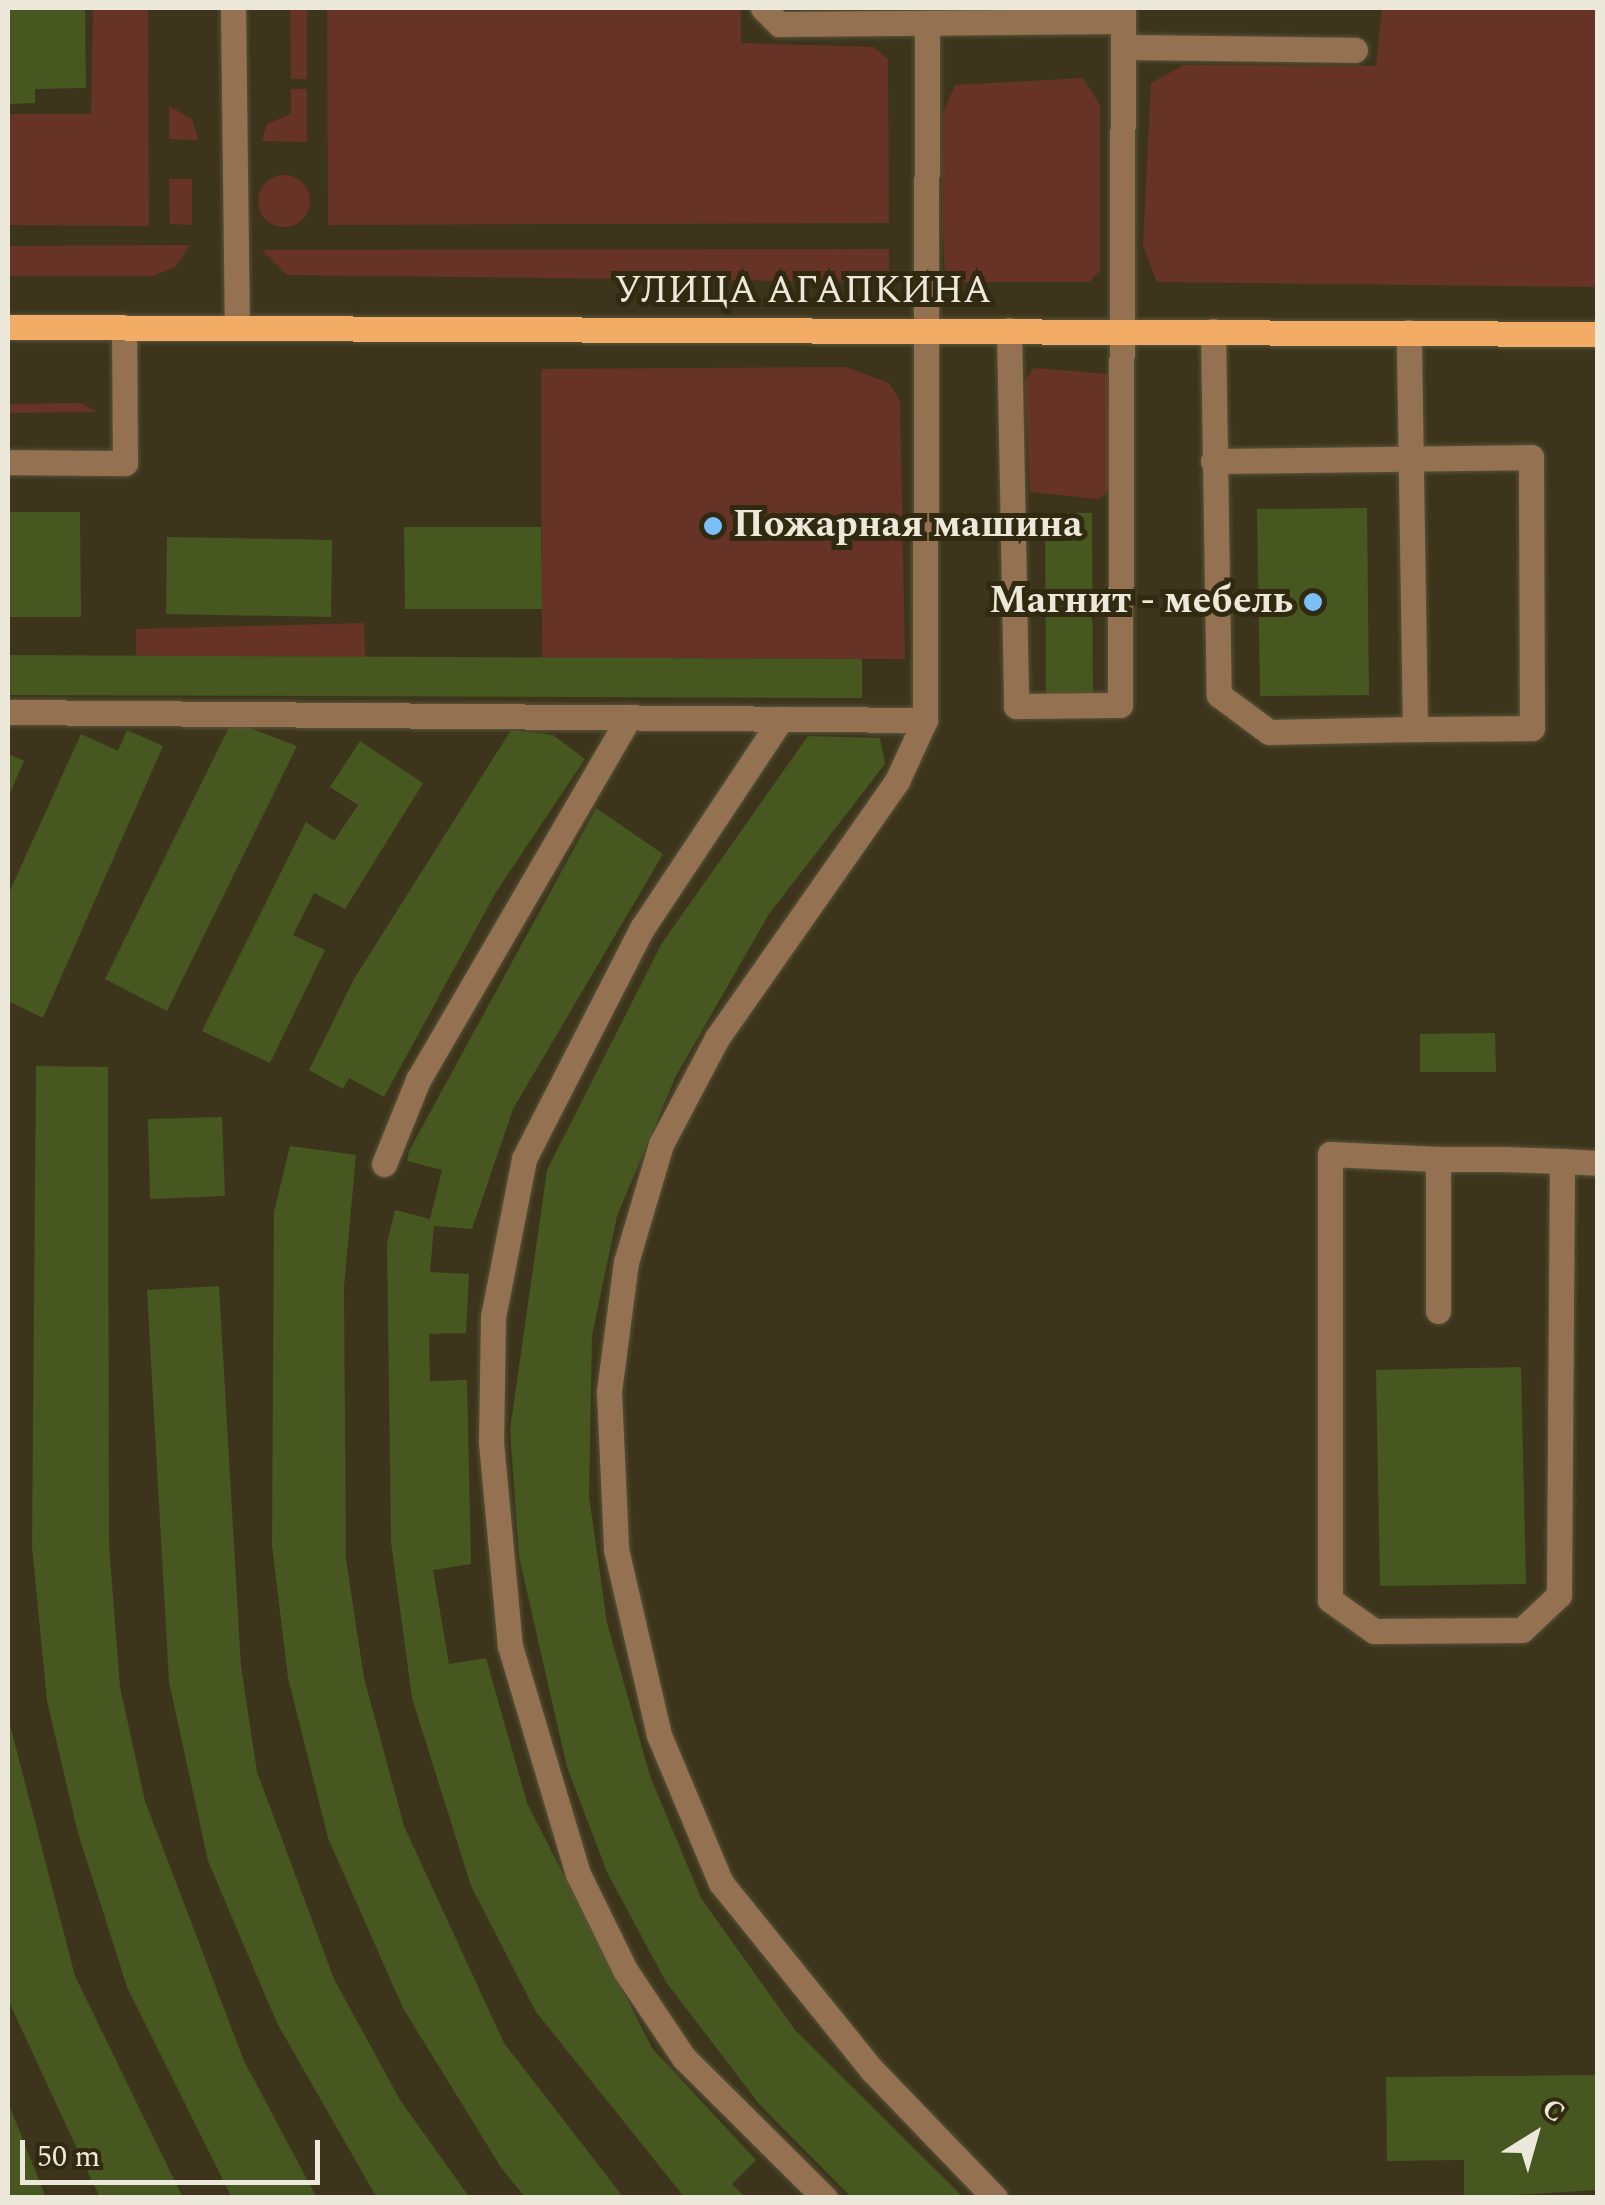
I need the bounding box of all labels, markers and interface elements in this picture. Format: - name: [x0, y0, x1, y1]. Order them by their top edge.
- street label: УЛИЦА АГАПКИНА: [615, 269, 991, 315]
- place label: Пожарная машина: [733, 503, 1082, 549]
- marker: Пожарная машина: [702, 515, 724, 537]
- place label: Магнит - мебель: [989, 579, 1293, 625]
- marker: Магнит - мебель: [1302, 591, 1324, 613]
- north arrow: [1485, 2085, 1585, 2185]
- text: С: [1532, 2087, 1574, 2134]
- scale bar: [25, 2120, 325, 2182]
- text: 50 m: [37, 2134, 100, 2180]

